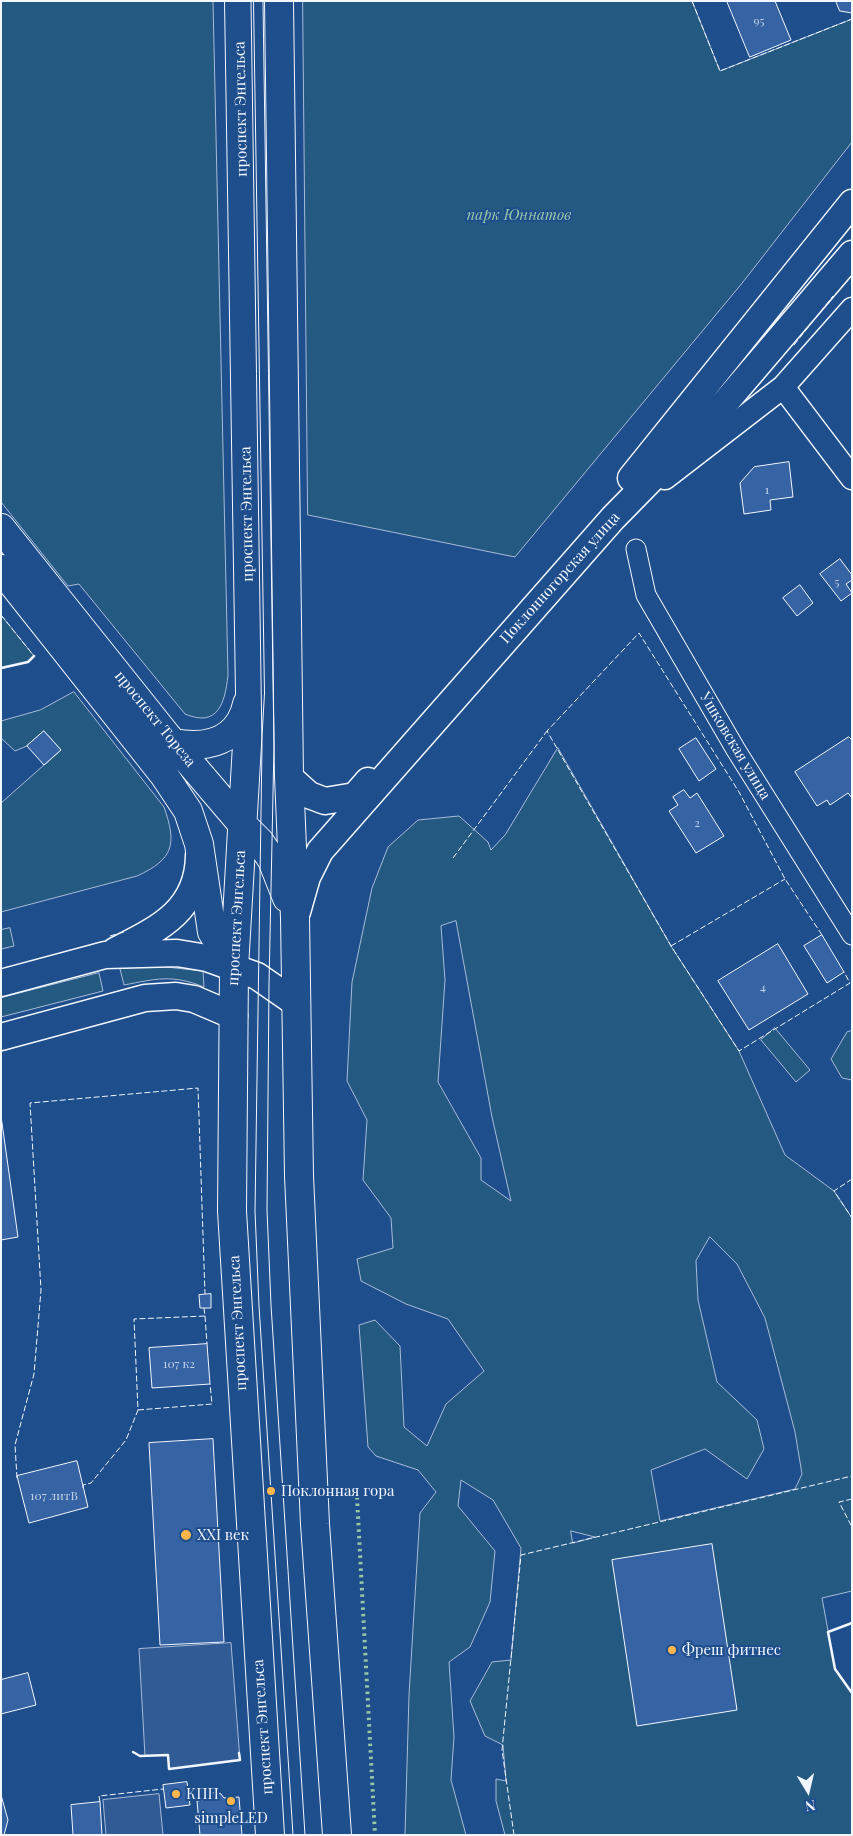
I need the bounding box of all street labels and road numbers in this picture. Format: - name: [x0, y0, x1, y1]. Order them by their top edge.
- street label: проспект Энгельса: [231, 41, 251, 177]
- street label: проспект Энгельса: [237, 446, 257, 582]
- street label: Поклонногорская улица: [496, 509, 624, 647]
- street label: проспект Тореза: [111, 667, 199, 771]
- street label: Ушковская улица: [696, 689, 774, 803]
- street label: проспект Энгельса: [224, 850, 250, 986]
- street label: проспект Энгельса: [225, 1255, 251, 1391]
- street label: проспект Энгельса: [249, 1659, 277, 1795]

